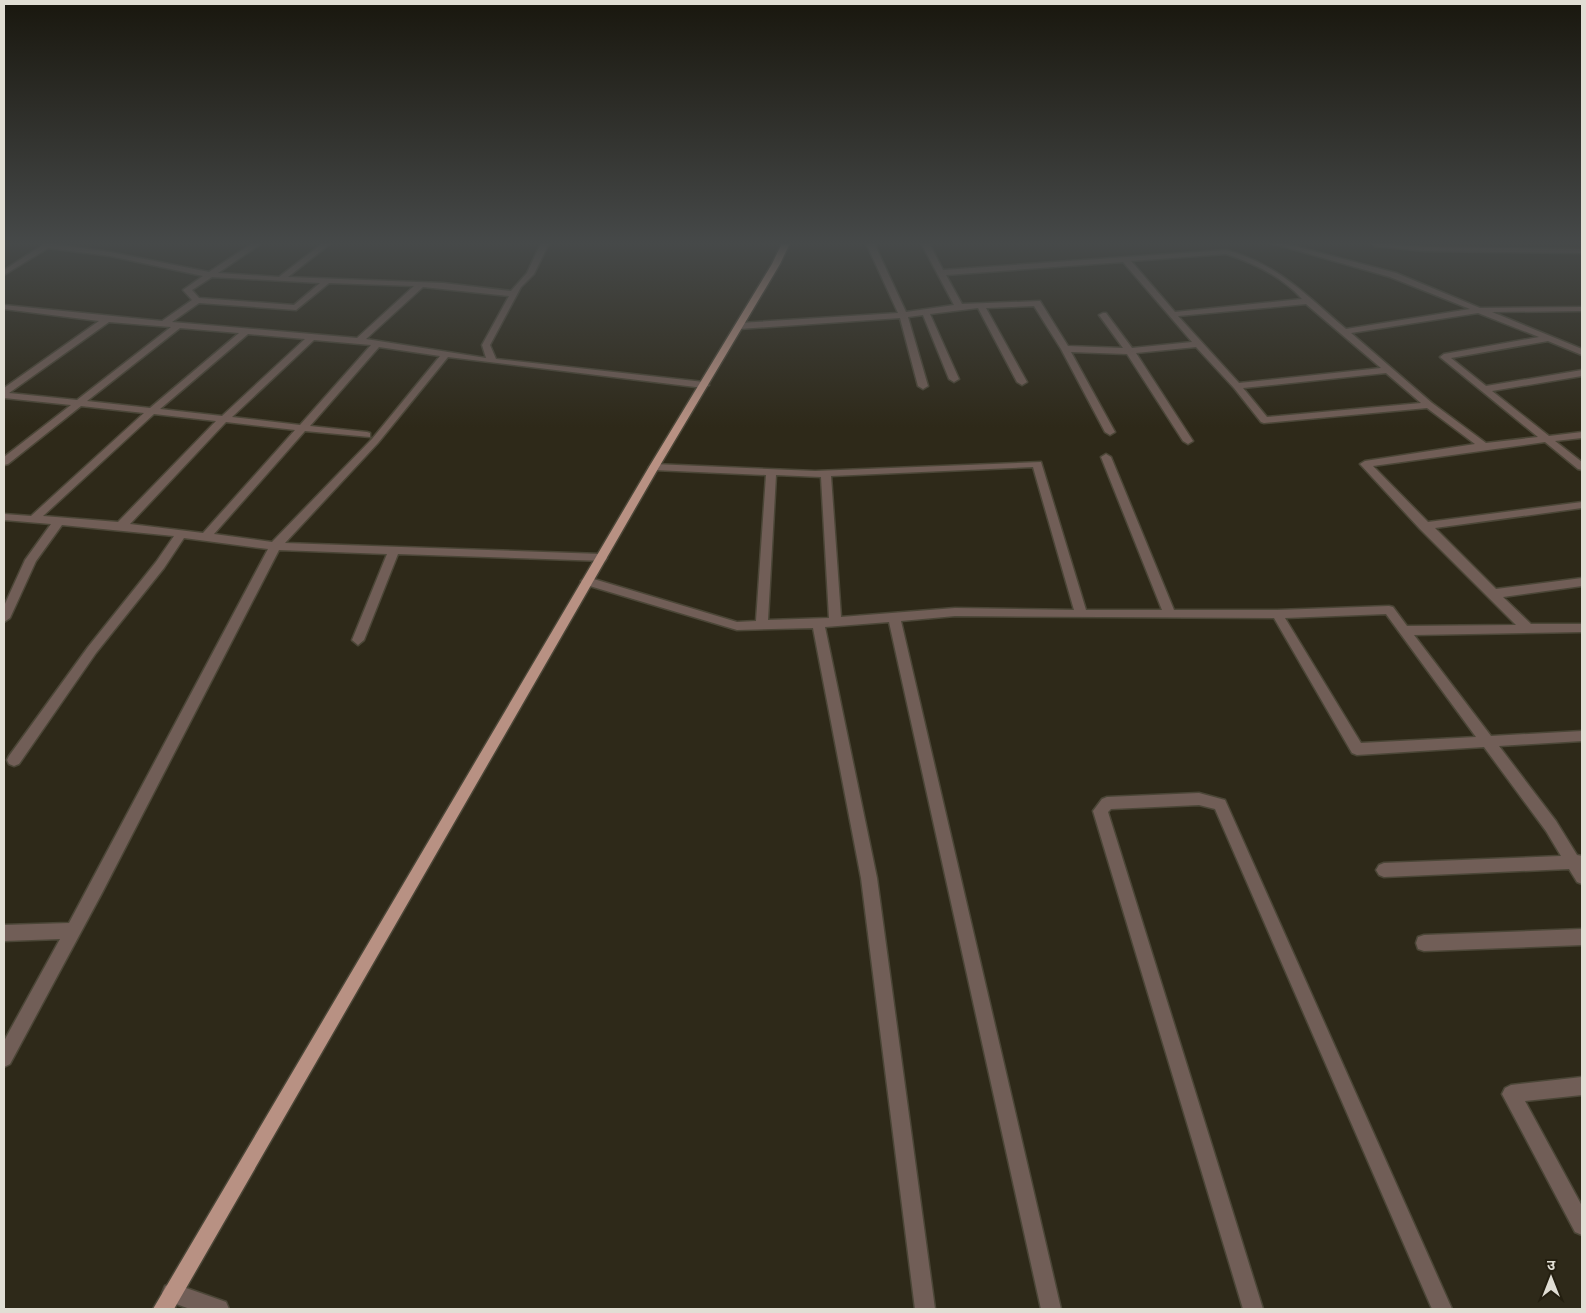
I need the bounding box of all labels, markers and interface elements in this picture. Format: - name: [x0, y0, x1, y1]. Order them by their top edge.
- north arrow: [1526, 1253, 1576, 1303]
- text: उ: [1547, 1257, 1556, 1274]

